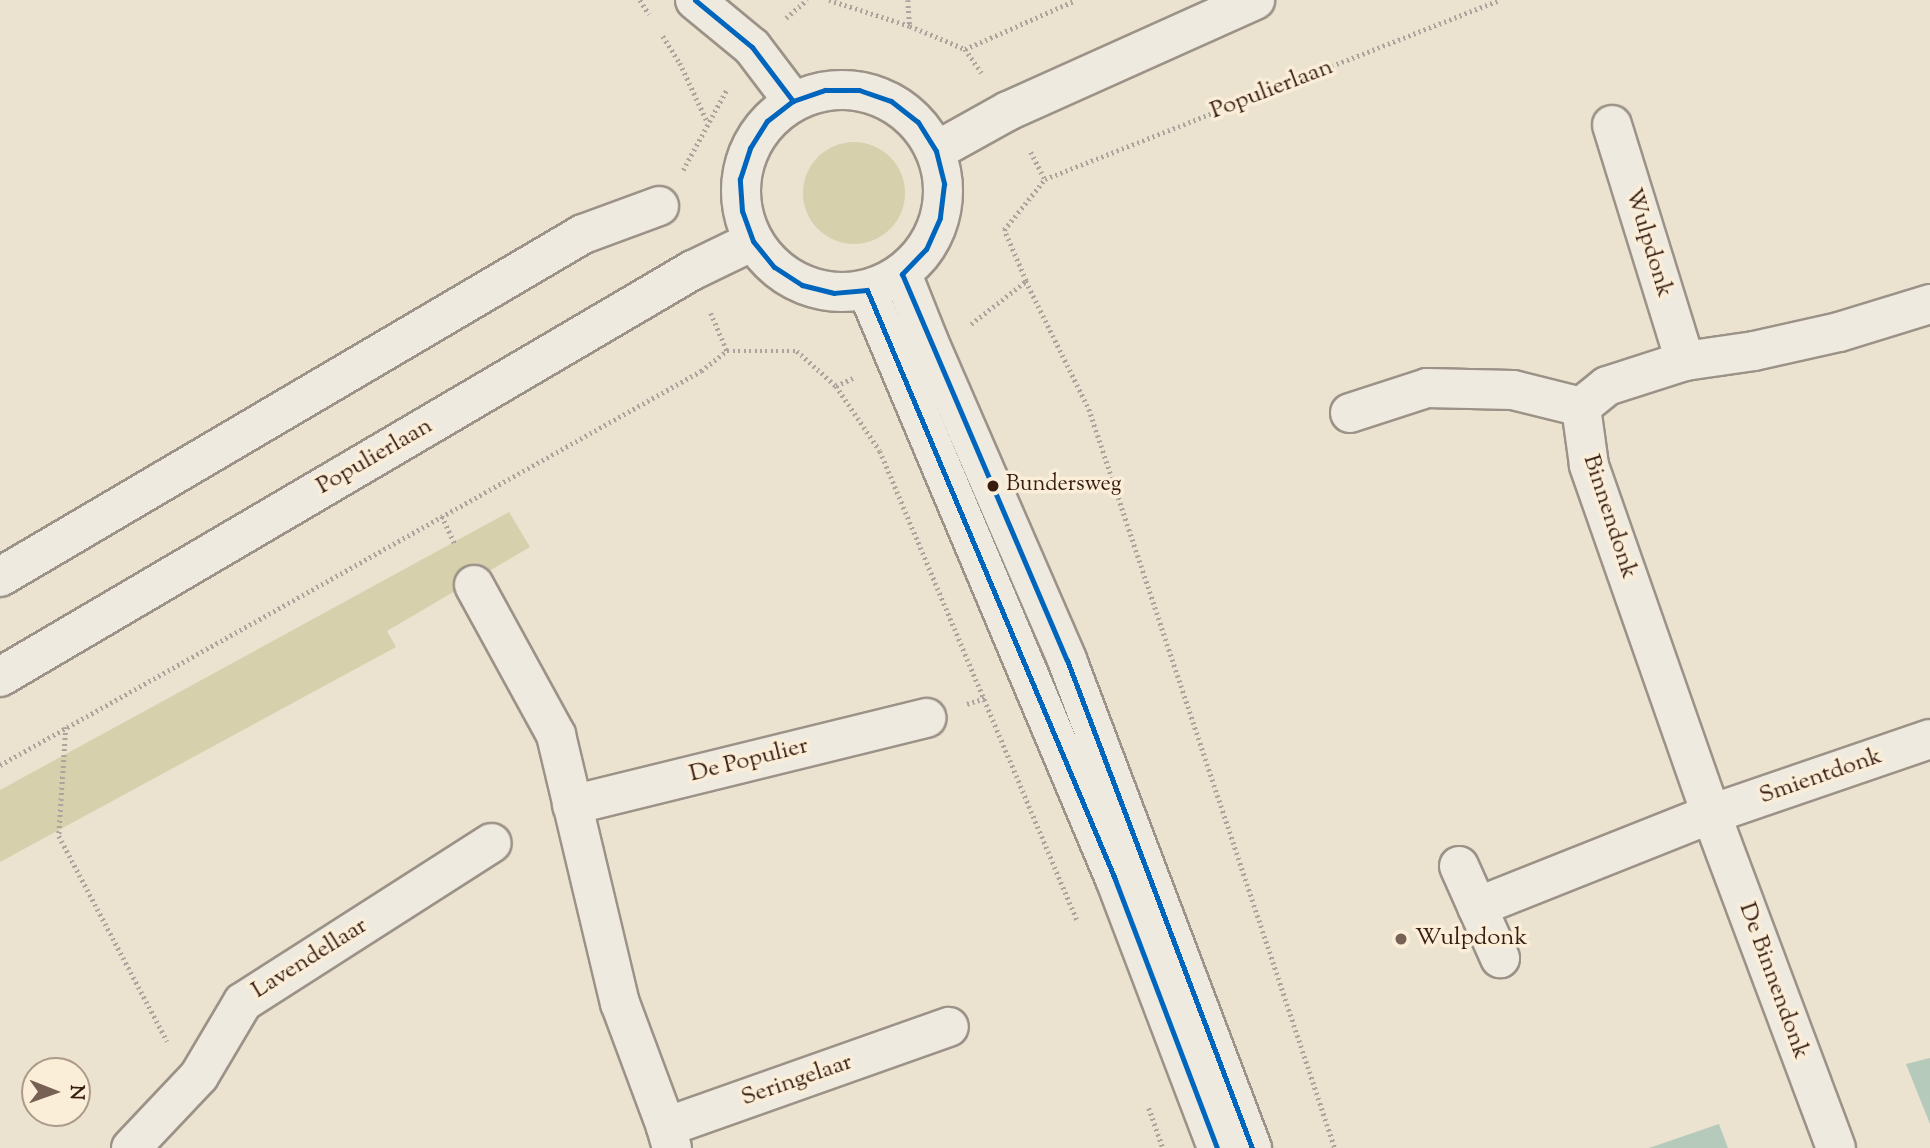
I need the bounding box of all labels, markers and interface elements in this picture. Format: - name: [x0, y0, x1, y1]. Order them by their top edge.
- street label: Populierlaan: [1207, 53, 1337, 127]
- street label: Wulpdonk: [1618, 185, 1678, 301]
- street label: Populierlaan: [312, 412, 438, 502]
- street label: Binnendonk: [1575, 451, 1643, 583]
- place label: Bundersweg: [1006, 473, 1121, 499]
- marker: Bundersweg: [986, 479, 1000, 493]
- street label: De Populier: [687, 732, 811, 790]
- street label: Smientdonk: [1756, 743, 1886, 811]
- street label: De Binnendonk: [1731, 899, 1815, 1063]
- street label: Lavendellaar: [247, 912, 373, 1006]
- place label: Wulpdonk: [1415, 925, 1528, 953]
- marker: Wulpdonk: [1393, 931, 1409, 947]
- street label: Seringelaar: [738, 1049, 856, 1113]
- north arrow: [21, 1057, 91, 1127]
- text: N: [62, 1085, 89, 1100]

